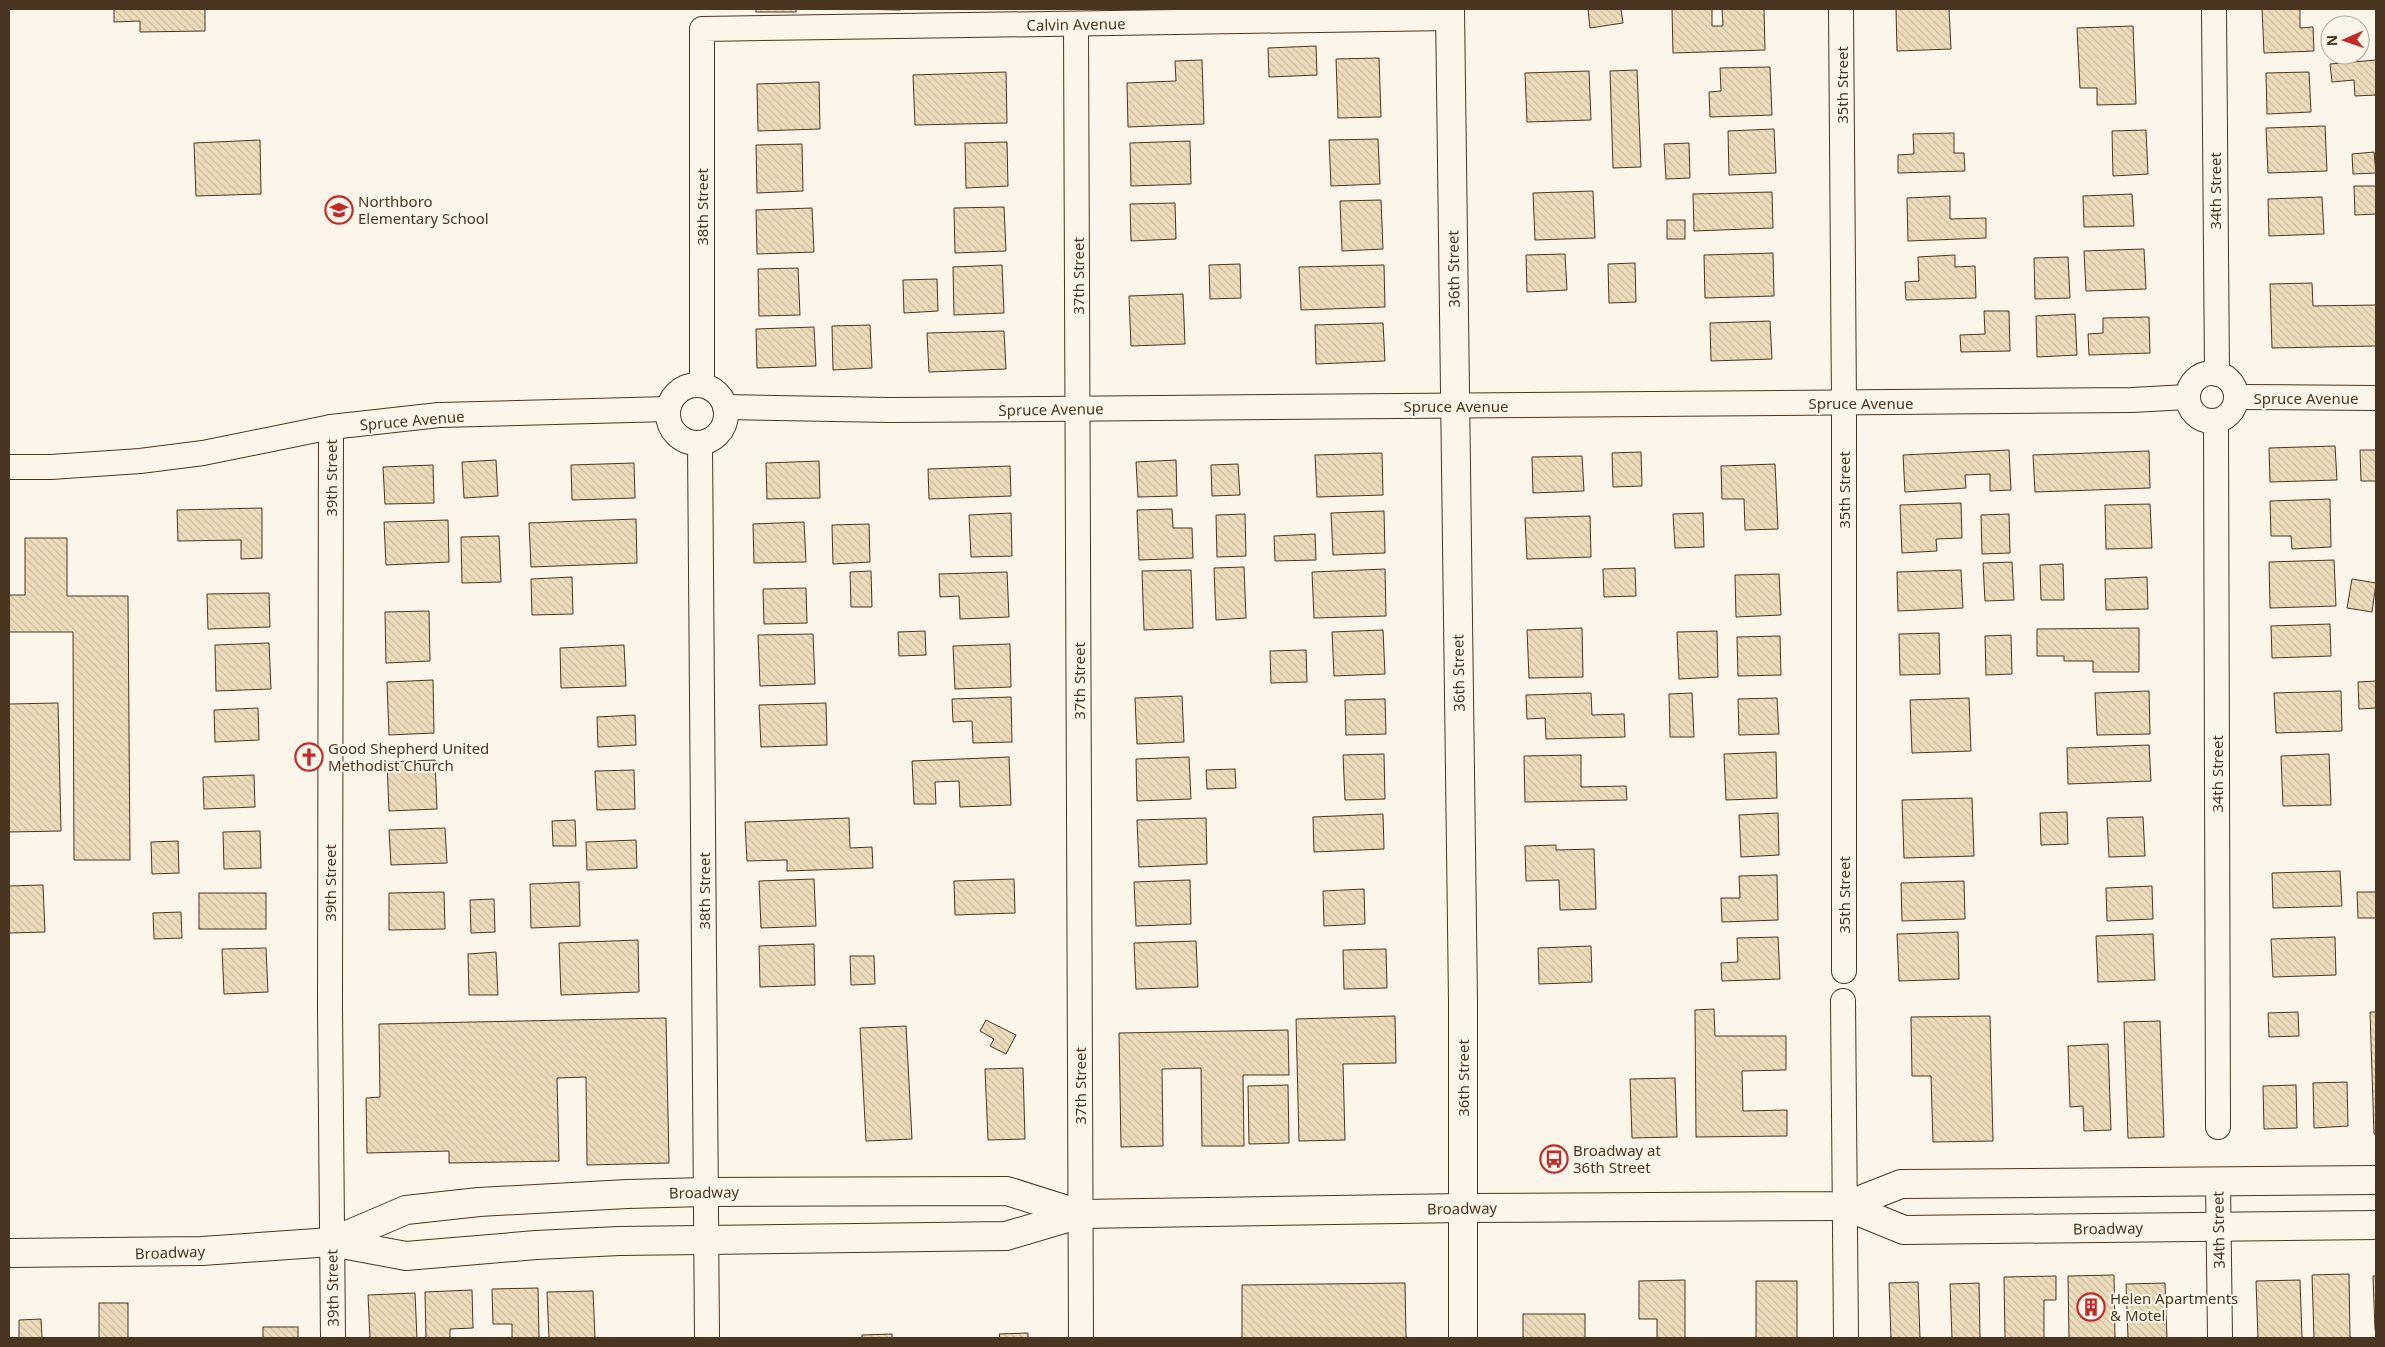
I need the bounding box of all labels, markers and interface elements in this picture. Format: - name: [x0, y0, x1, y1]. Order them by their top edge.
- street label: Calvin Avenue: [1026, 13, 1126, 35]
- north arrow: [2320, 15, 2370, 65]
- text: N: [2322, 34, 2341, 46]
- street label: 35th Street: [1832, 46, 1852, 124]
- street label: 34th Street: [2205, 152, 2225, 230]
- street label: 38th Street: [692, 168, 712, 246]
- place label: Northboro Elementary School: [358, 191, 489, 228]
- school or university icon: Northboro Elementary School: [324, 195, 354, 225]
- street label: 36th Street: [1442, 229, 1464, 308]
- street label: 37th Street: [1068, 237, 1088, 315]
- street label: Spruce Avenue: [2253, 388, 2359, 408]
- street label: Spruce Avenue: [1808, 393, 1914, 413]
- street label: Spruce Avenue: [1403, 396, 1509, 416]
- street label: Spruce Avenue: [998, 398, 1104, 420]
- street label: Spruce Avenue: [359, 405, 465, 435]
- street label: 39th Street: [321, 439, 341, 517]
- street label: 35th Street: [1834, 451, 1854, 529]
- street label: 36th Street: [1447, 633, 1469, 712]
- street label: 37th Street: [1069, 642, 1089, 720]
- street label: 34th Street: [2207, 735, 2227, 813]
- place label: Good Shepherd United Methodist Church: [328, 738, 489, 775]
- church icon: Good Shepherd United Methodist Church: [294, 742, 324, 772]
- street label: 39th Street: [320, 844, 340, 922]
- street label: 38th Street: [694, 852, 714, 930]
- street label: 35th Street: [1834, 856, 1854, 934]
- street label: 36th Street: [1453, 1039, 1473, 1117]
- street label: 37th Street: [1070, 1047, 1090, 1125]
- place label: Broadway at 36th Street: [1573, 1140, 1662, 1177]
- bus stop icon: Broadway at 36th Street: [1539, 1144, 1569, 1174]
- street label: Broadway: [669, 1181, 740, 1203]
- street label: 34th Street: [2207, 1190, 2229, 1269]
- street label: Broadway: [1427, 1197, 1498, 1219]
- street label: Broadway: [2073, 1217, 2144, 1239]
- street label: Broadway: [135, 1241, 206, 1263]
- street label: 39th Street: [321, 1248, 343, 1327]
- place label: Helen Apartments & Motel: [2110, 1288, 2238, 1325]
- building icon: Helen Apartments & Motel: [2076, 1292, 2106, 1322]

